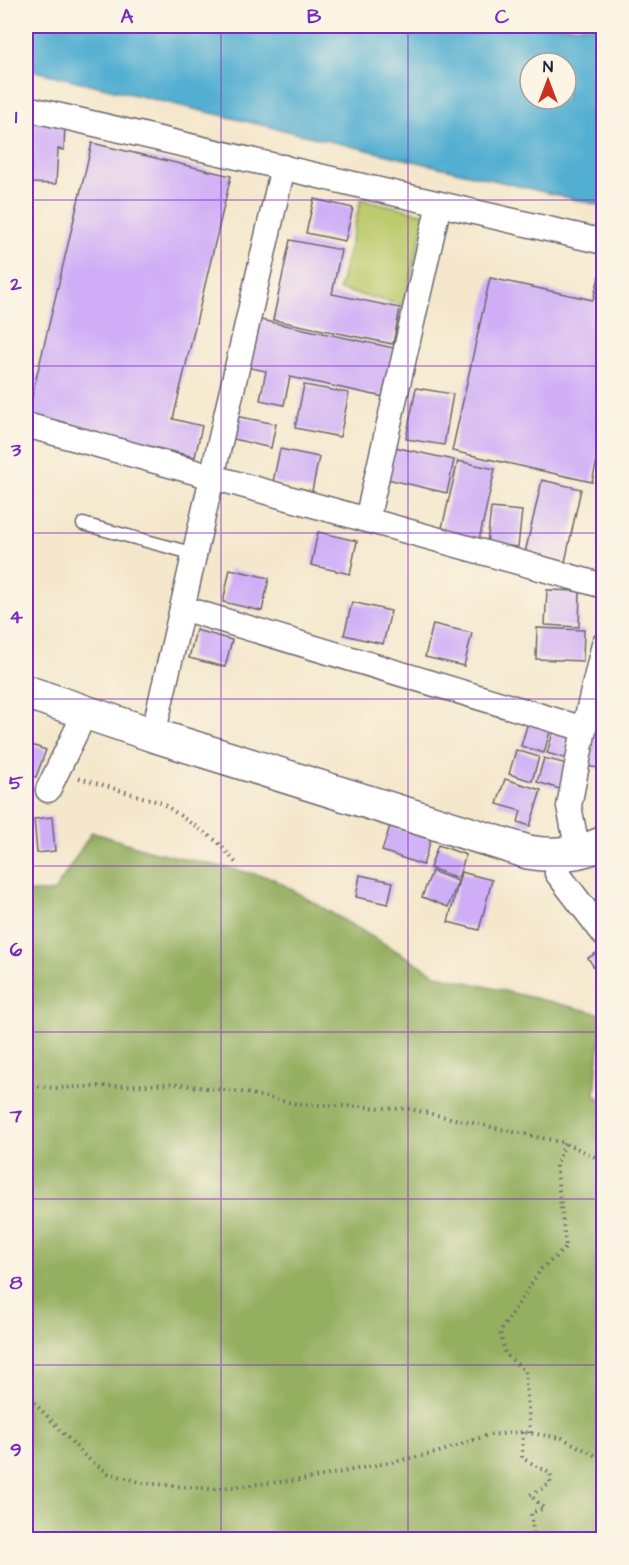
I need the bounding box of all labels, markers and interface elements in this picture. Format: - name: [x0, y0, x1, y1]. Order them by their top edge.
- text: A: [121, 3, 134, 31]
- text: B: [307, 3, 322, 31]
- text: C: [495, 3, 510, 31]
- north arrow: [518, 51, 578, 111]
- text: N: [543, 56, 553, 78]
- text: 1: [15, 103, 18, 131]
- text: 2: [9, 270, 22, 298]
- text: 3: [10, 436, 22, 464]
- text: 4: [9, 603, 23, 631]
- text: 5: [9, 769, 24, 797]
- text: 6: [10, 936, 23, 964]
- text: 7: [9, 1102, 23, 1130]
- text: 8: [10, 1269, 23, 1297]
- text: 9: [10, 1436, 22, 1464]

